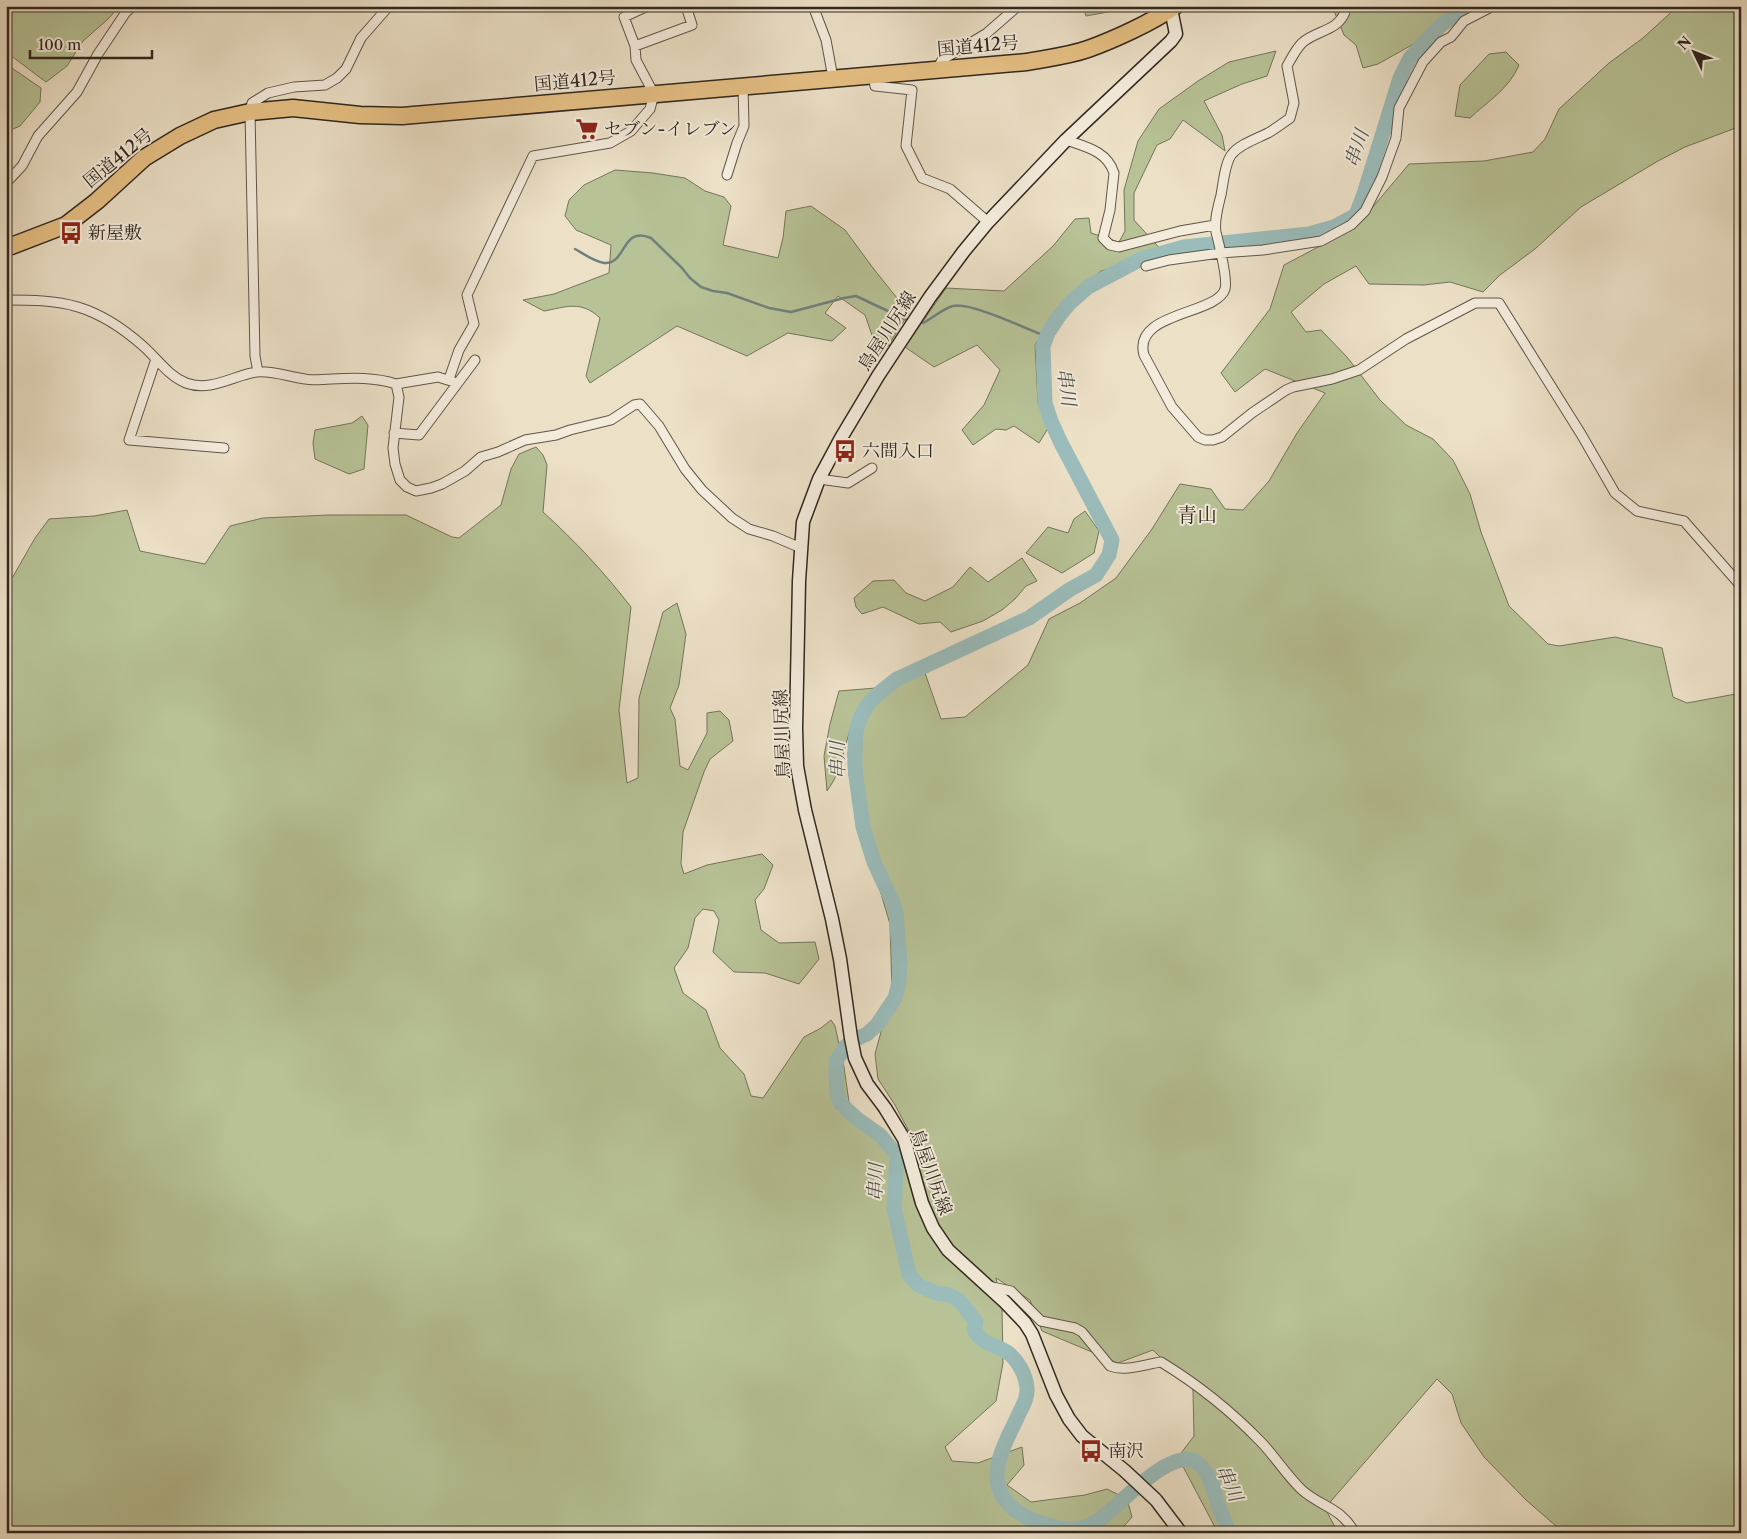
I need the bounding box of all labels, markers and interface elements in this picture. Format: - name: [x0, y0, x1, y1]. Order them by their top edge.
- scale bar: [30, 28, 152, 60]
- north arrow: [1670, 28, 1720, 78]
- street label: 国道412号: [936, 31, 1020, 61]
- text: N: [1674, 33, 1695, 54]
- text: 100 m: [38, 35, 81, 54]
- street label: 国道412号: [533, 66, 617, 96]
- supermarket icon: セブン-イレブン: [574, 116, 600, 142]
- place label: セブン-イレブン: [604, 118, 737, 140]
- street label: 国道412号: [79, 124, 157, 192]
- water label: 串川: [1340, 125, 1374, 170]
- bus stop icon: 新屋敷: [58, 220, 84, 246]
- place label: 新屋敷: [88, 222, 142, 244]
- street label: 鳥屋川尻線: [853, 287, 921, 375]
- water label: 串川: [1052, 367, 1081, 409]
- bus stop icon: 六間入口: [832, 438, 858, 464]
- place label: 六間入口: [862, 440, 934, 462]
- district label: 青山: [1177, 503, 1217, 527]
- street label: 鳥屋川尻線: [769, 689, 795, 779]
- water label: 串川: [826, 739, 849, 779]
- street label: 鳥屋川尻線: [905, 1126, 957, 1218]
- water label: 串川: [863, 1161, 888, 1201]
- bus stop icon: 南沢: [1078, 1438, 1104, 1464]
- place label: 南沢: [1108, 1440, 1144, 1462]
- water label: 串川: [1211, 1461, 1249, 1507]

